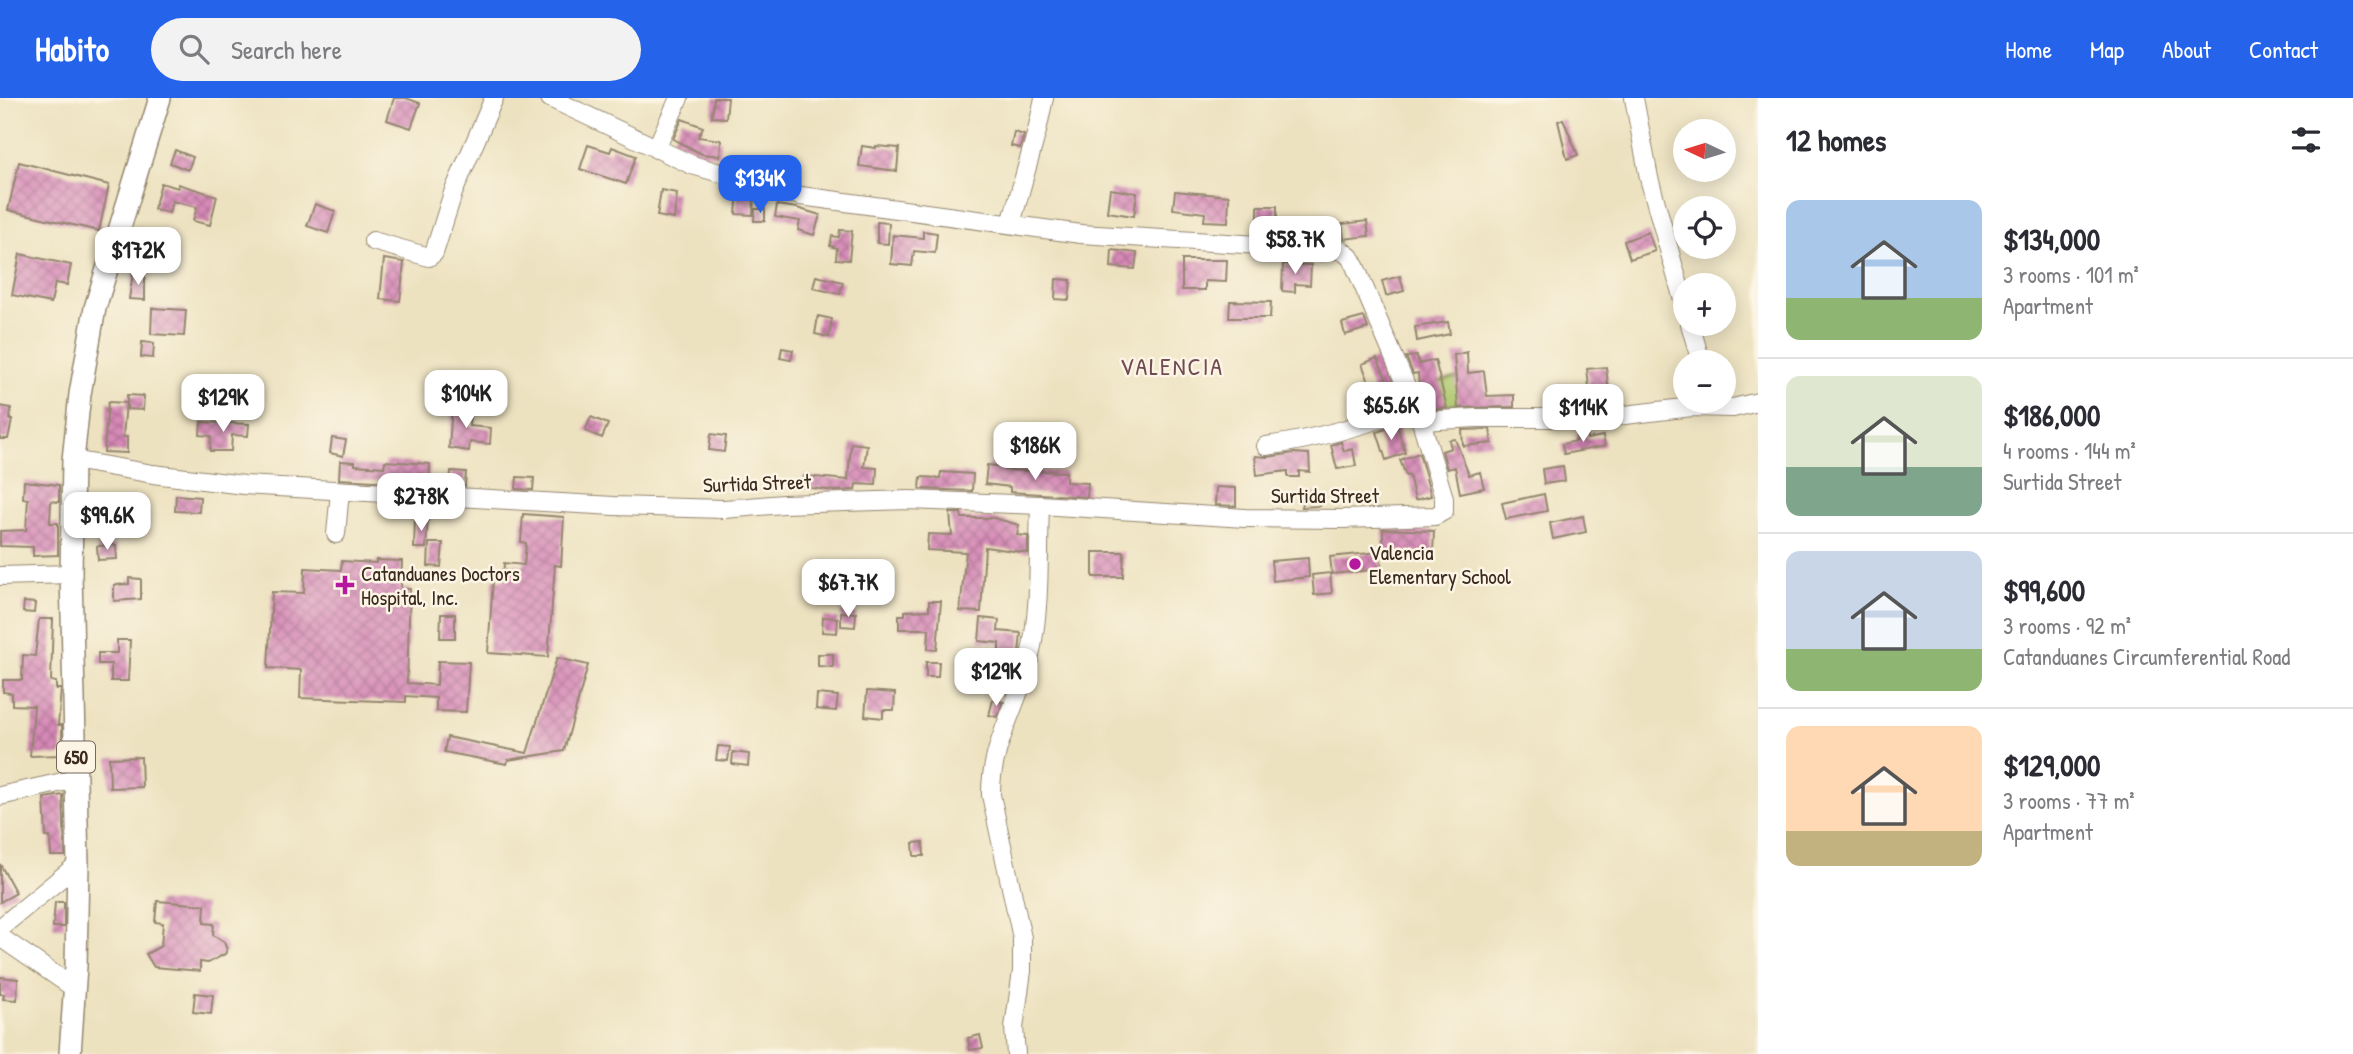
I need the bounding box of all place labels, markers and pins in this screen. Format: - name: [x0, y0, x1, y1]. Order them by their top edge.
- pin: $134K: [711, 156, 809, 215]
- pin: $58.7K: [1238, 216, 1352, 276]
- pin: $172K: [89, 228, 187, 287]
- pin: $104K: [417, 370, 515, 430]
- pin: $129K: [174, 374, 272, 434]
- pin: $65.6K: [1334, 382, 1448, 442]
- pin: $114K: [1534, 384, 1632, 444]
- pin: $186K: [986, 422, 1084, 482]
- pin: $278K: [372, 474, 470, 533]
- pin: $99.6K: [50, 492, 164, 552]
- place label: Valencia Elementary School: [1369, 538, 1511, 591]
- marker: Valencia Elementary School: [1347, 556, 1363, 572]
- place label: Catanduanes Doctors Hospital, Inc.: [361, 559, 520, 612]
- pin: $67.7K: [791, 560, 905, 619]
- marker: Catanduanes Doctors Hospital, Inc.: [335, 575, 355, 595]
- pin: $129K: [947, 648, 1045, 708]

